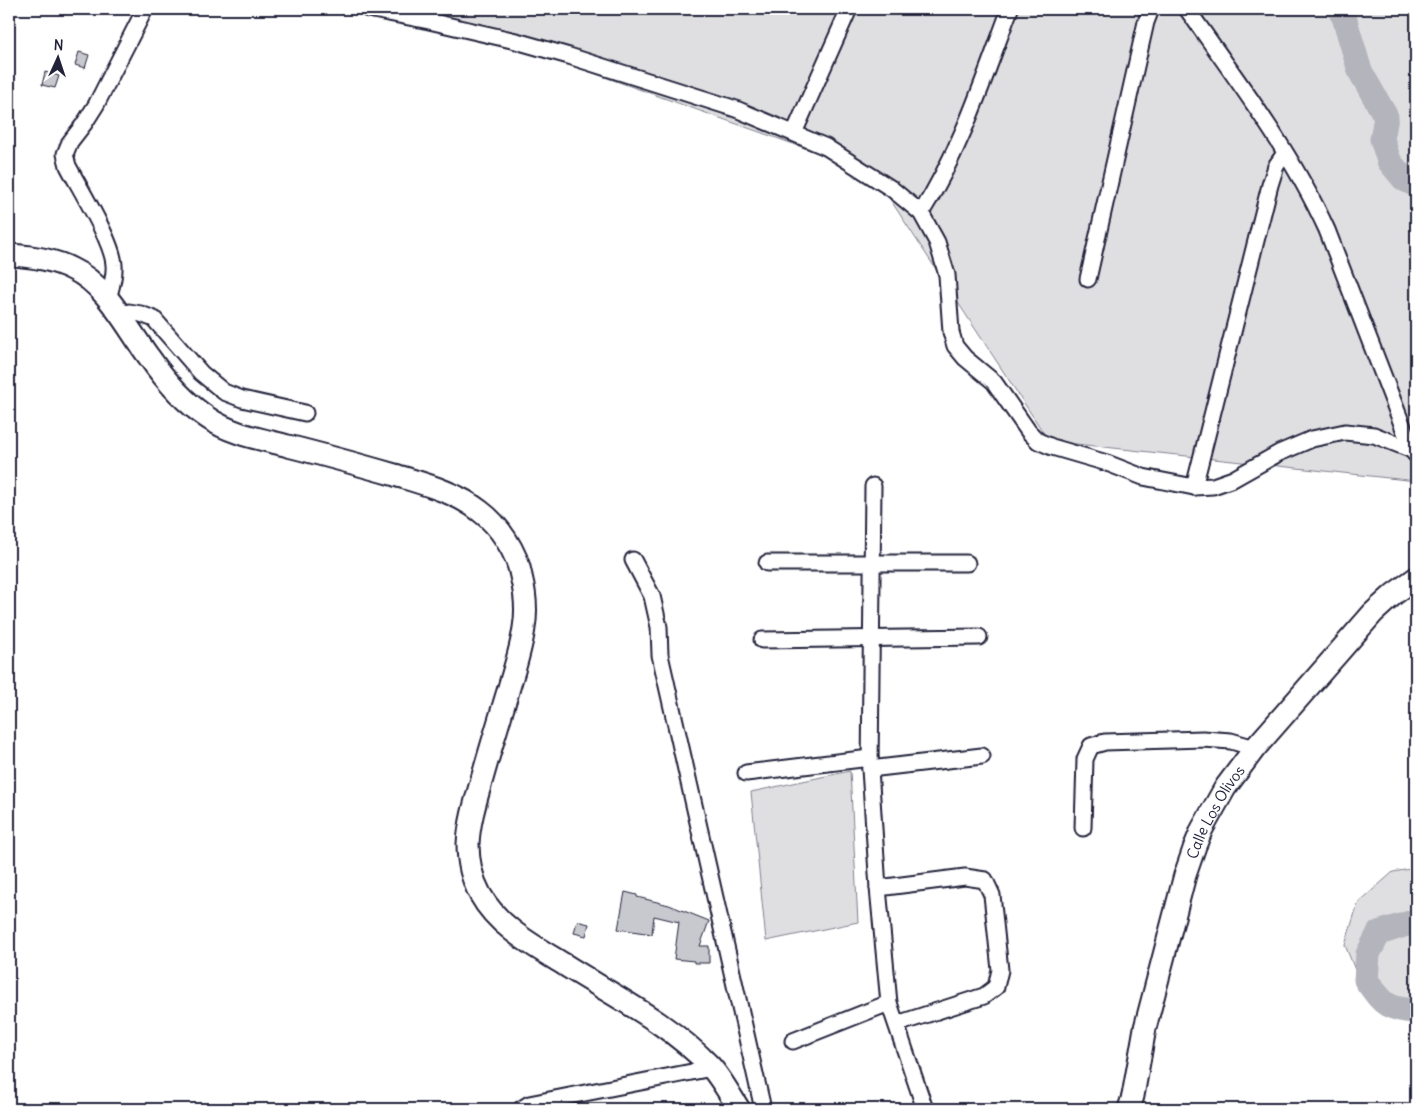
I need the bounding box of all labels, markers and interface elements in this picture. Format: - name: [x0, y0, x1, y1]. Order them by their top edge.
- north arrow: [32, 32, 82, 82]
- text: N: [53, 36, 64, 54]
- street label: Calle Los Olivos: [1182, 761, 1249, 861]

